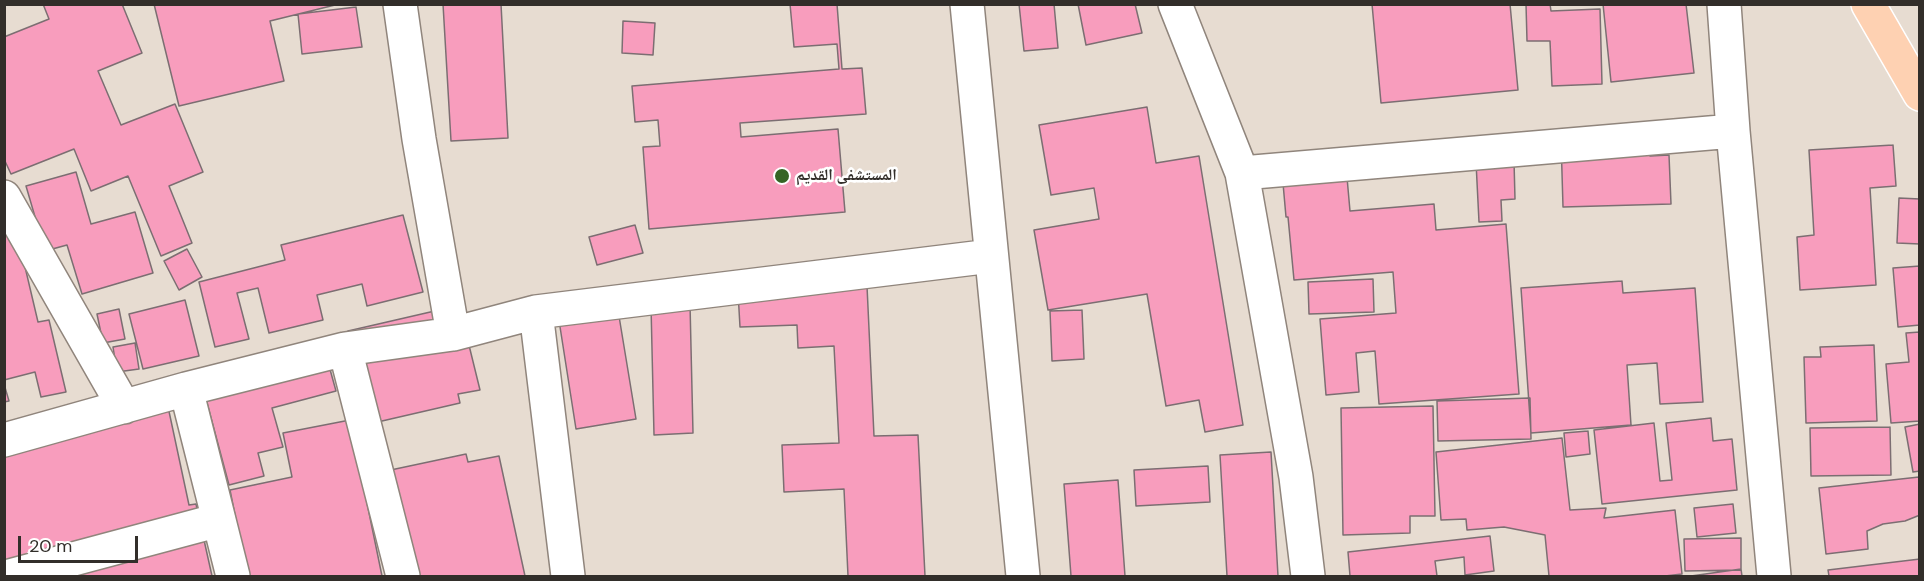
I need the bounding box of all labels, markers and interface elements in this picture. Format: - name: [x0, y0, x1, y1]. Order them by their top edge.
- place label: المستشفى القديم: [796, 166, 897, 186]
- marker: المستشفى القديم: [773, 167, 791, 185]
- scale bar: [21, 524, 141, 562]
- text: 20 m: [29, 534, 72, 558]

